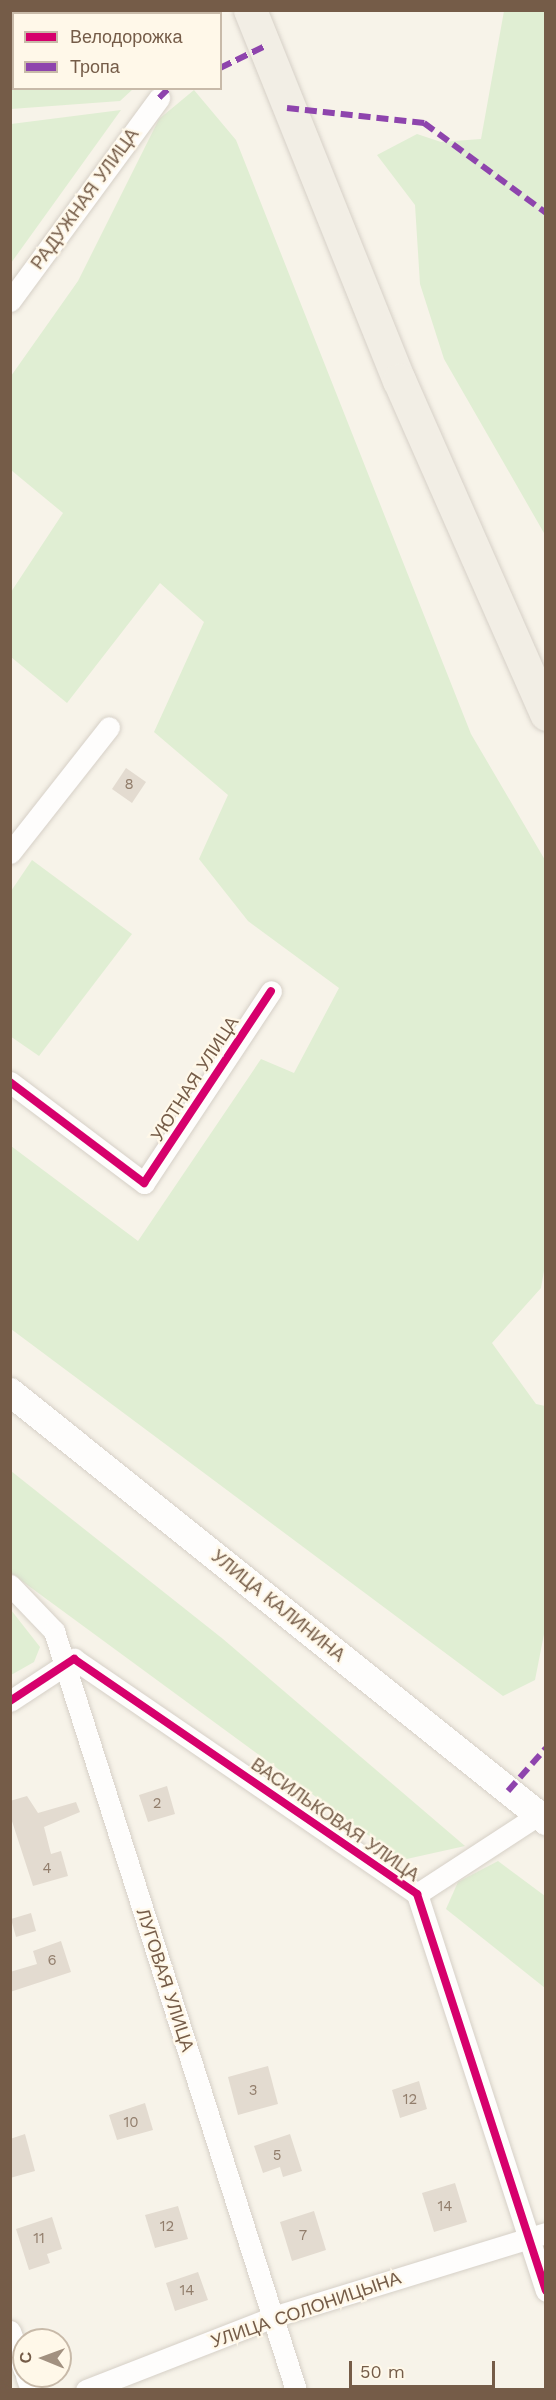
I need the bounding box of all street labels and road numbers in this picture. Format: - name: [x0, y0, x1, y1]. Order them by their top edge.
- street label: РАДУЖНАЯ УЛИЦА: [27, 124, 143, 274]
- street label: УЮТНАЯ УЛИЦА: [147, 1012, 243, 1146]
- street label: УЛИЦА КАЛИНИНА: [207, 1545, 349, 1667]
- street label: ВАСИЛЬКОВАЯ УЛИЦА: [247, 1754, 423, 1886]
- street label: ЛУГОВАЯ УЛИЦА: [132, 1906, 198, 2054]
- street label: УЛИЦА СОЛОНИЦЫНА: [208, 2267, 404, 2353]

